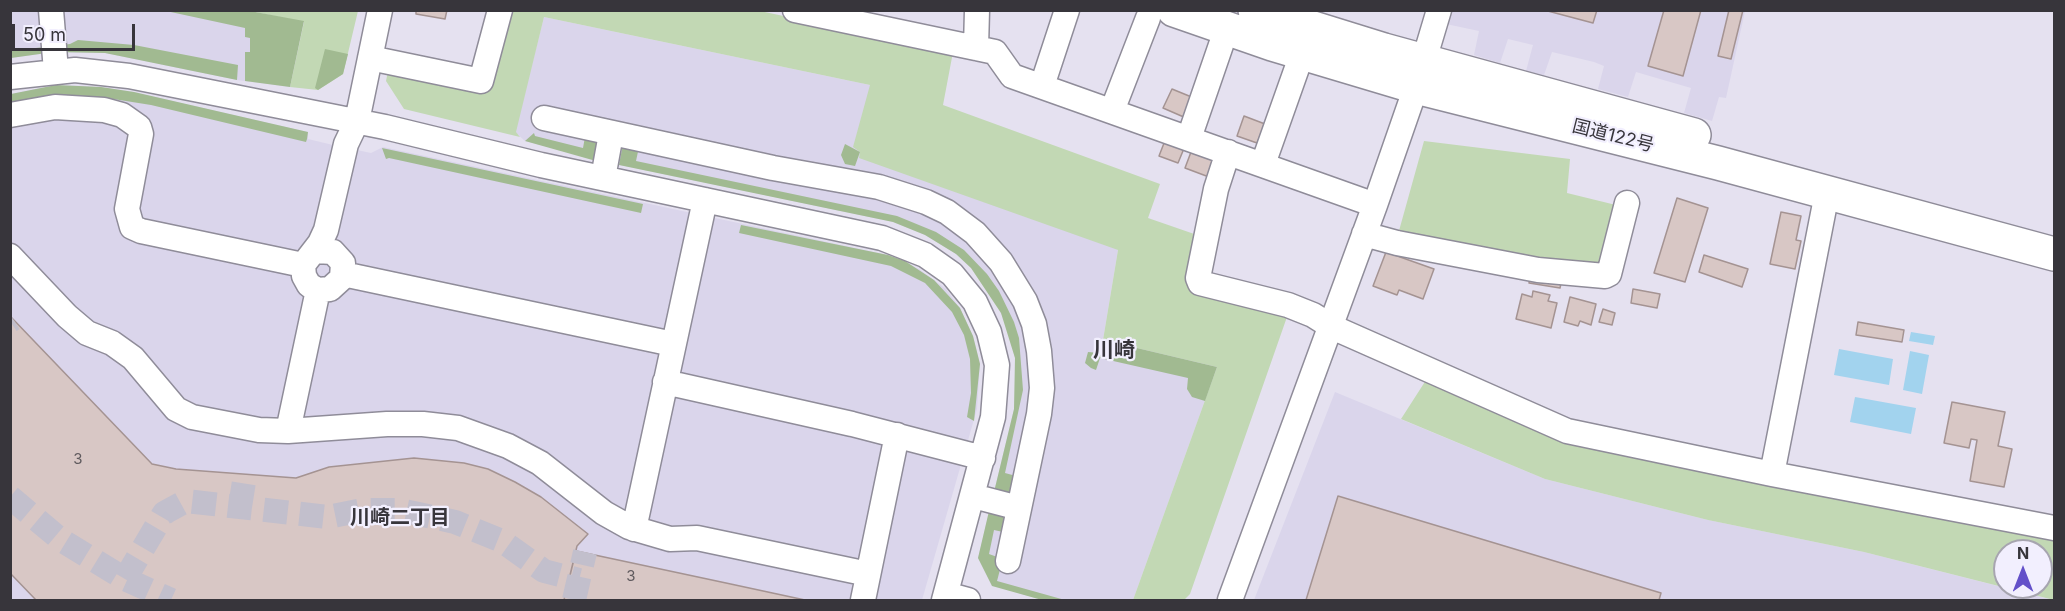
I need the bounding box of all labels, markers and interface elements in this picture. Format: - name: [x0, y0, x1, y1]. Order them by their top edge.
- scale bar: [15, 12, 138, 50]
- text: 50 m: [23, 24, 66, 45]
- street label: 国道122号: [1570, 115, 1656, 157]
- district label: 川崎: [1093, 338, 1135, 364]
- house number: 3: [73, 450, 83, 468]
- district label: 川崎二丁目: [350, 506, 450, 530]
- north arrow: [1993, 539, 2053, 599]
- text: N: [2017, 543, 2029, 563]
- house number: 3: [626, 567, 636, 585]

